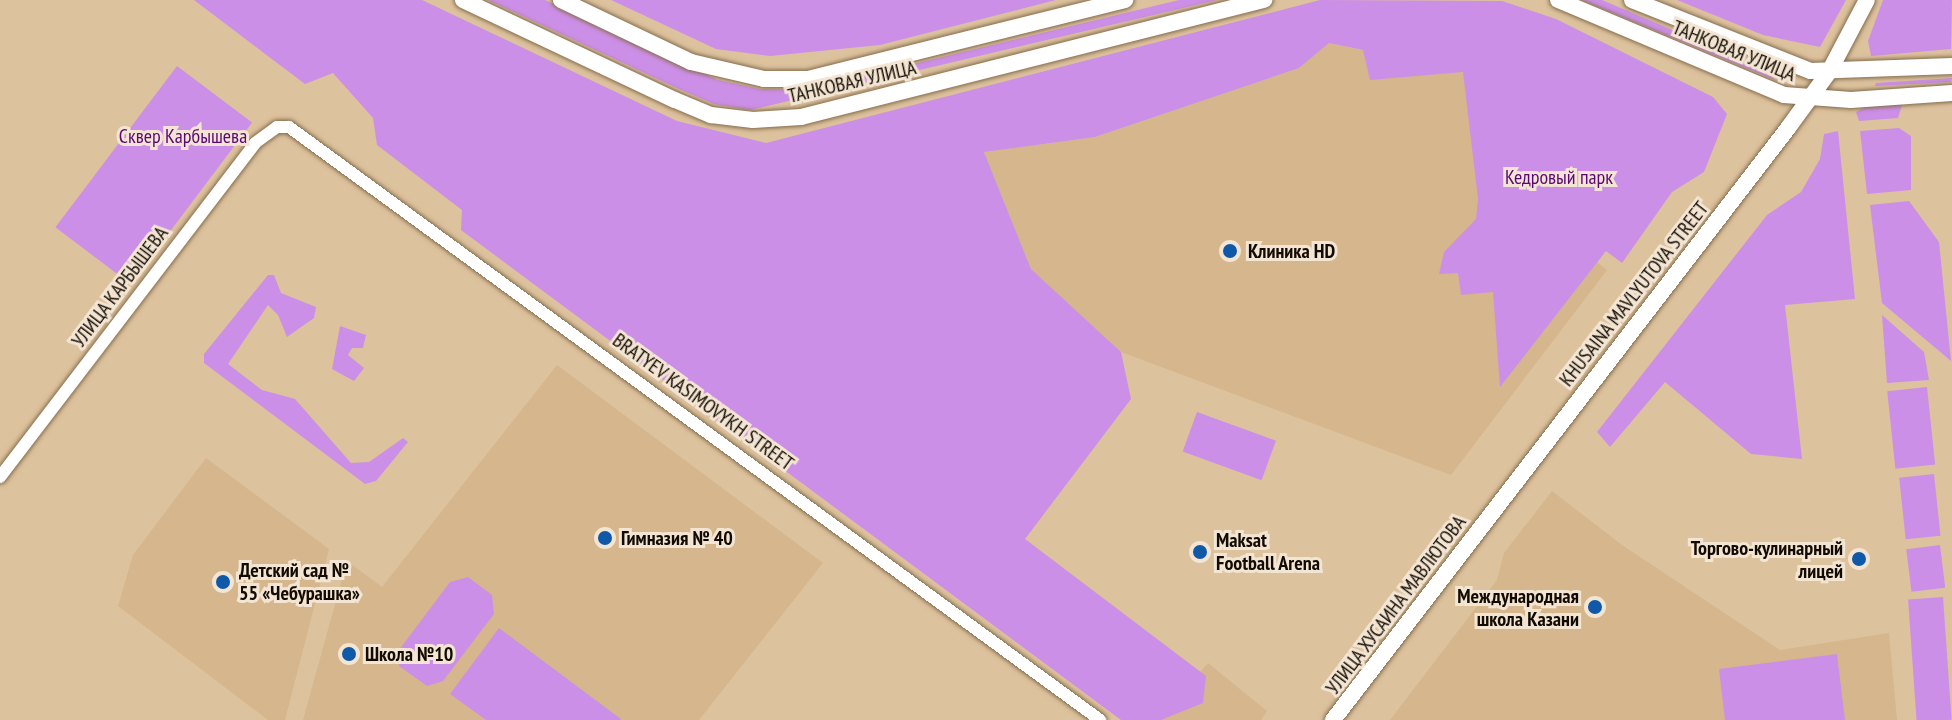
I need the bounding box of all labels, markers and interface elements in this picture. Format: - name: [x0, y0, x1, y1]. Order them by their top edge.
- street label: ТАНКОВАЯ УЛИЦА: [1669, 15, 1799, 87]
- street label: ТАНКОВАЯ УЛИЦА: [785, 56, 919, 108]
- park label: Сквер Карбышева: [119, 124, 247, 148]
- park label: Кедровый парк: [1505, 165, 1613, 189]
- street label: KHUSAINA MAVLYUTOVA STREET: [1554, 196, 1714, 392]
- street label: УЛИЦА КАРБЫШЕВА: [67, 222, 173, 352]
- place label: Клиника HD: [1248, 239, 1335, 263]
- marker: Клиника HD: [1219, 240, 1241, 262]
- street label: BRATYEV KASIMOVYKH STREET: [608, 328, 798, 476]
- street label: УЛИЦА ХУСАИНА МАВЛЮТОВА: [1320, 510, 1472, 700]
- place label: Гимназия № 40: [621, 526, 733, 550]
- place label: Maksat Football Arena: [1216, 528, 1321, 575]
- marker: Гимназия № 40: [596, 529, 614, 547]
- place label: Торгово-кулинарный лицей: [1691, 536, 1843, 583]
- marker: Maksat Football Arena: [1191, 543, 1209, 561]
- marker: Торгово-кулинарный лицей: [1850, 550, 1868, 568]
- place label: Детский сад № 55 «Чебурашка»: [239, 558, 360, 605]
- marker: Детский сад № 55 «Чебурашка»: [214, 573, 232, 591]
- place label: Международная школа Казани: [1457, 584, 1579, 631]
- marker: Международная школа Казани: [1586, 598, 1604, 616]
- place label: Школа №10: [365, 642, 453, 666]
- marker: Школа №10: [340, 645, 358, 663]

